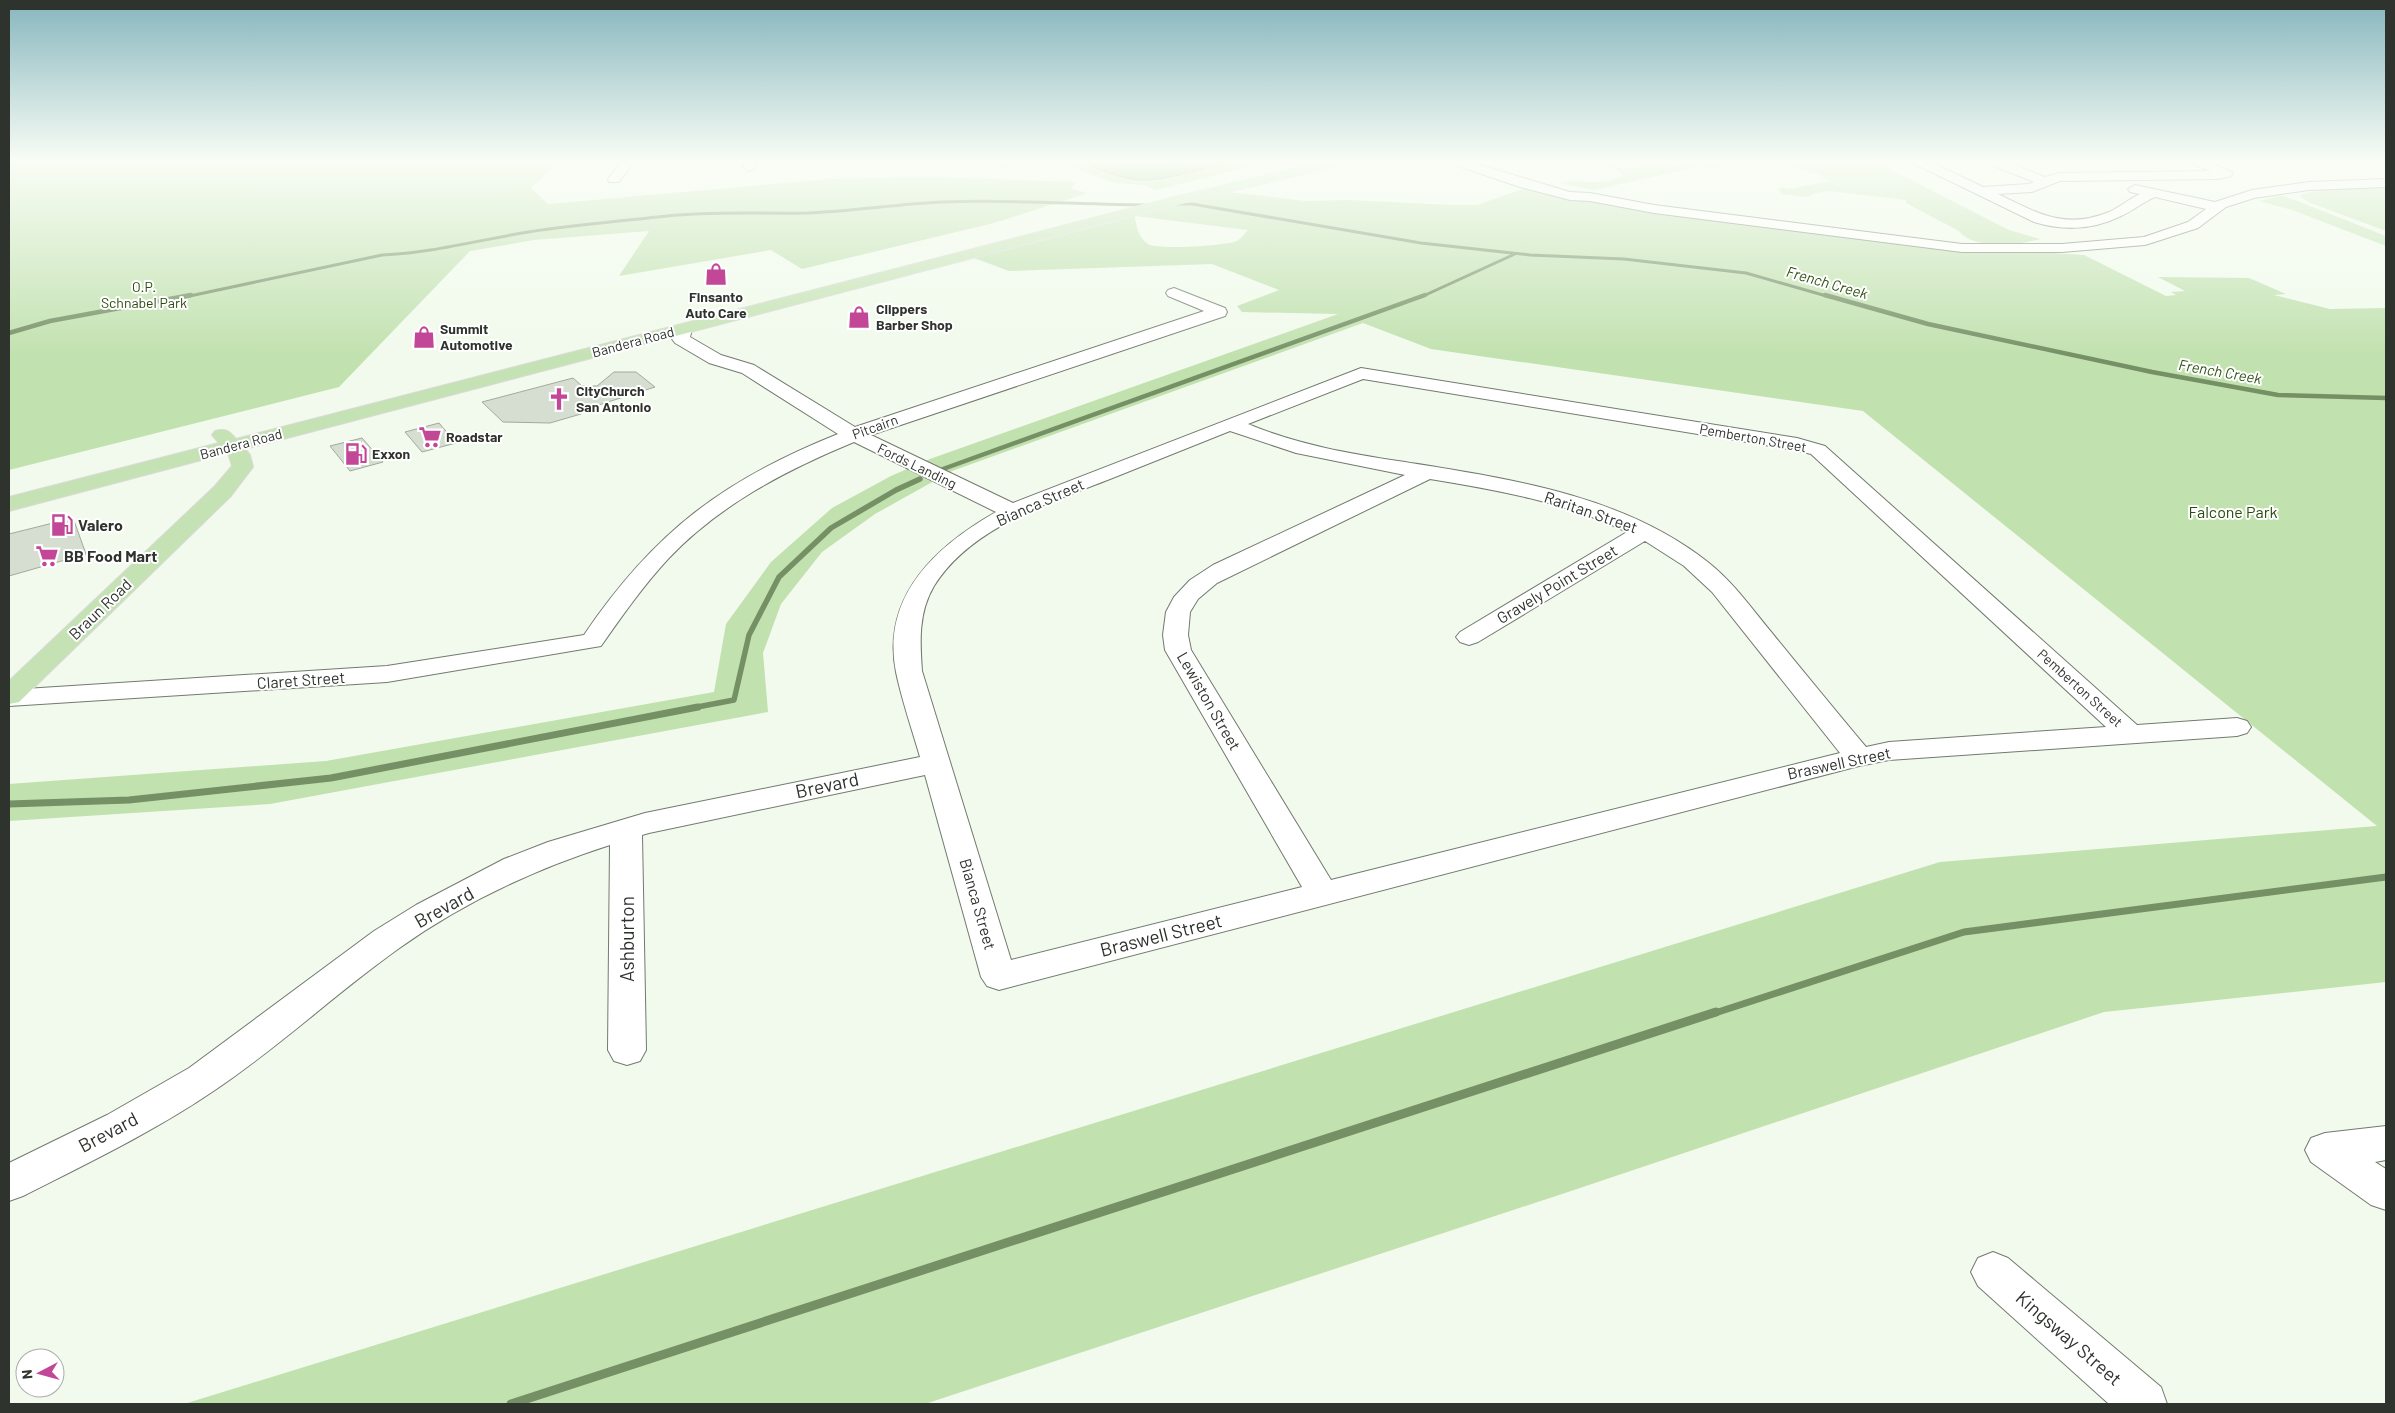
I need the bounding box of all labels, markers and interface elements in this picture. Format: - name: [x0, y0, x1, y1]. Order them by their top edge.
- shop icon: Finsanto Auto Care: [703, 261, 729, 287]
- water label: French Creek: [1784, 262, 1871, 302]
- park label: O.P. Schnabel Park: [101, 278, 187, 311]
- place label: Finsanto Auto Care: [685, 288, 747, 321]
- place label: Clippers Barber Shop: [876, 300, 953, 333]
- shop icon: Clippers Barber Shop: [846, 304, 872, 330]
- place label: Summit Automotive: [440, 320, 513, 353]
- street label: Bandera Road: [590, 322, 676, 361]
- shop icon: Summit Automotive: [411, 324, 437, 350]
- water label: French Creek: [2177, 355, 2264, 387]
- place label: CityChurch San Antonio: [576, 382, 651, 415]
- church icon: CityChurch San Antonio: [546, 386, 572, 412]
- street label: Pitcairn: [850, 410, 900, 443]
- street label: Pemberton Street: [1698, 420, 1808, 455]
- street label: Bandera Road: [198, 424, 284, 463]
- supermarket icon: Roadstar: [417, 424, 443, 450]
- place label: Roadstar: [446, 428, 503, 445]
- street label: Fords Landing: [875, 439, 960, 492]
- fuel station icon: Exxon: [343, 441, 369, 467]
- place label: Exxon: [372, 445, 410, 462]
- street label: Bianca Street: [993, 474, 1087, 529]
- street label: Raritan Street: [1542, 487, 1640, 536]
- park label: Falcone Park: [2188, 502, 2278, 521]
- fuel station icon: Valero: [49, 512, 75, 538]
- place label: Valero: [78, 515, 123, 534]
- street label: Gravely Point Street: [1493, 540, 1620, 627]
- supermarket icon: BB Food Mart: [34, 543, 60, 569]
- place label: BB Food Mart: [64, 546, 157, 565]
- street label: Braun Road: [64, 574, 135, 643]
- street label: Pemberton Street: [2034, 645, 2126, 730]
- street label: Lewiston Street: [1174, 648, 1245, 753]
- street label: Claret Street: [256, 667, 346, 692]
- street label: Braswell Street: [1785, 742, 1892, 783]
- street label: Brevard: [793, 767, 861, 802]
- street label: Bianca Street: [956, 856, 1001, 952]
- street label: Brevard: [410, 881, 477, 932]
- street label: Ashburton: [615, 896, 638, 982]
- street label: Braswell Street: [1097, 908, 1224, 961]
- street label: Brevard: [74, 1106, 142, 1157]
- street label: Kingsway Street: [2012, 1285, 2127, 1390]
- north arrow: [15, 1348, 65, 1398]
- text: N: [18, 1369, 36, 1380]

